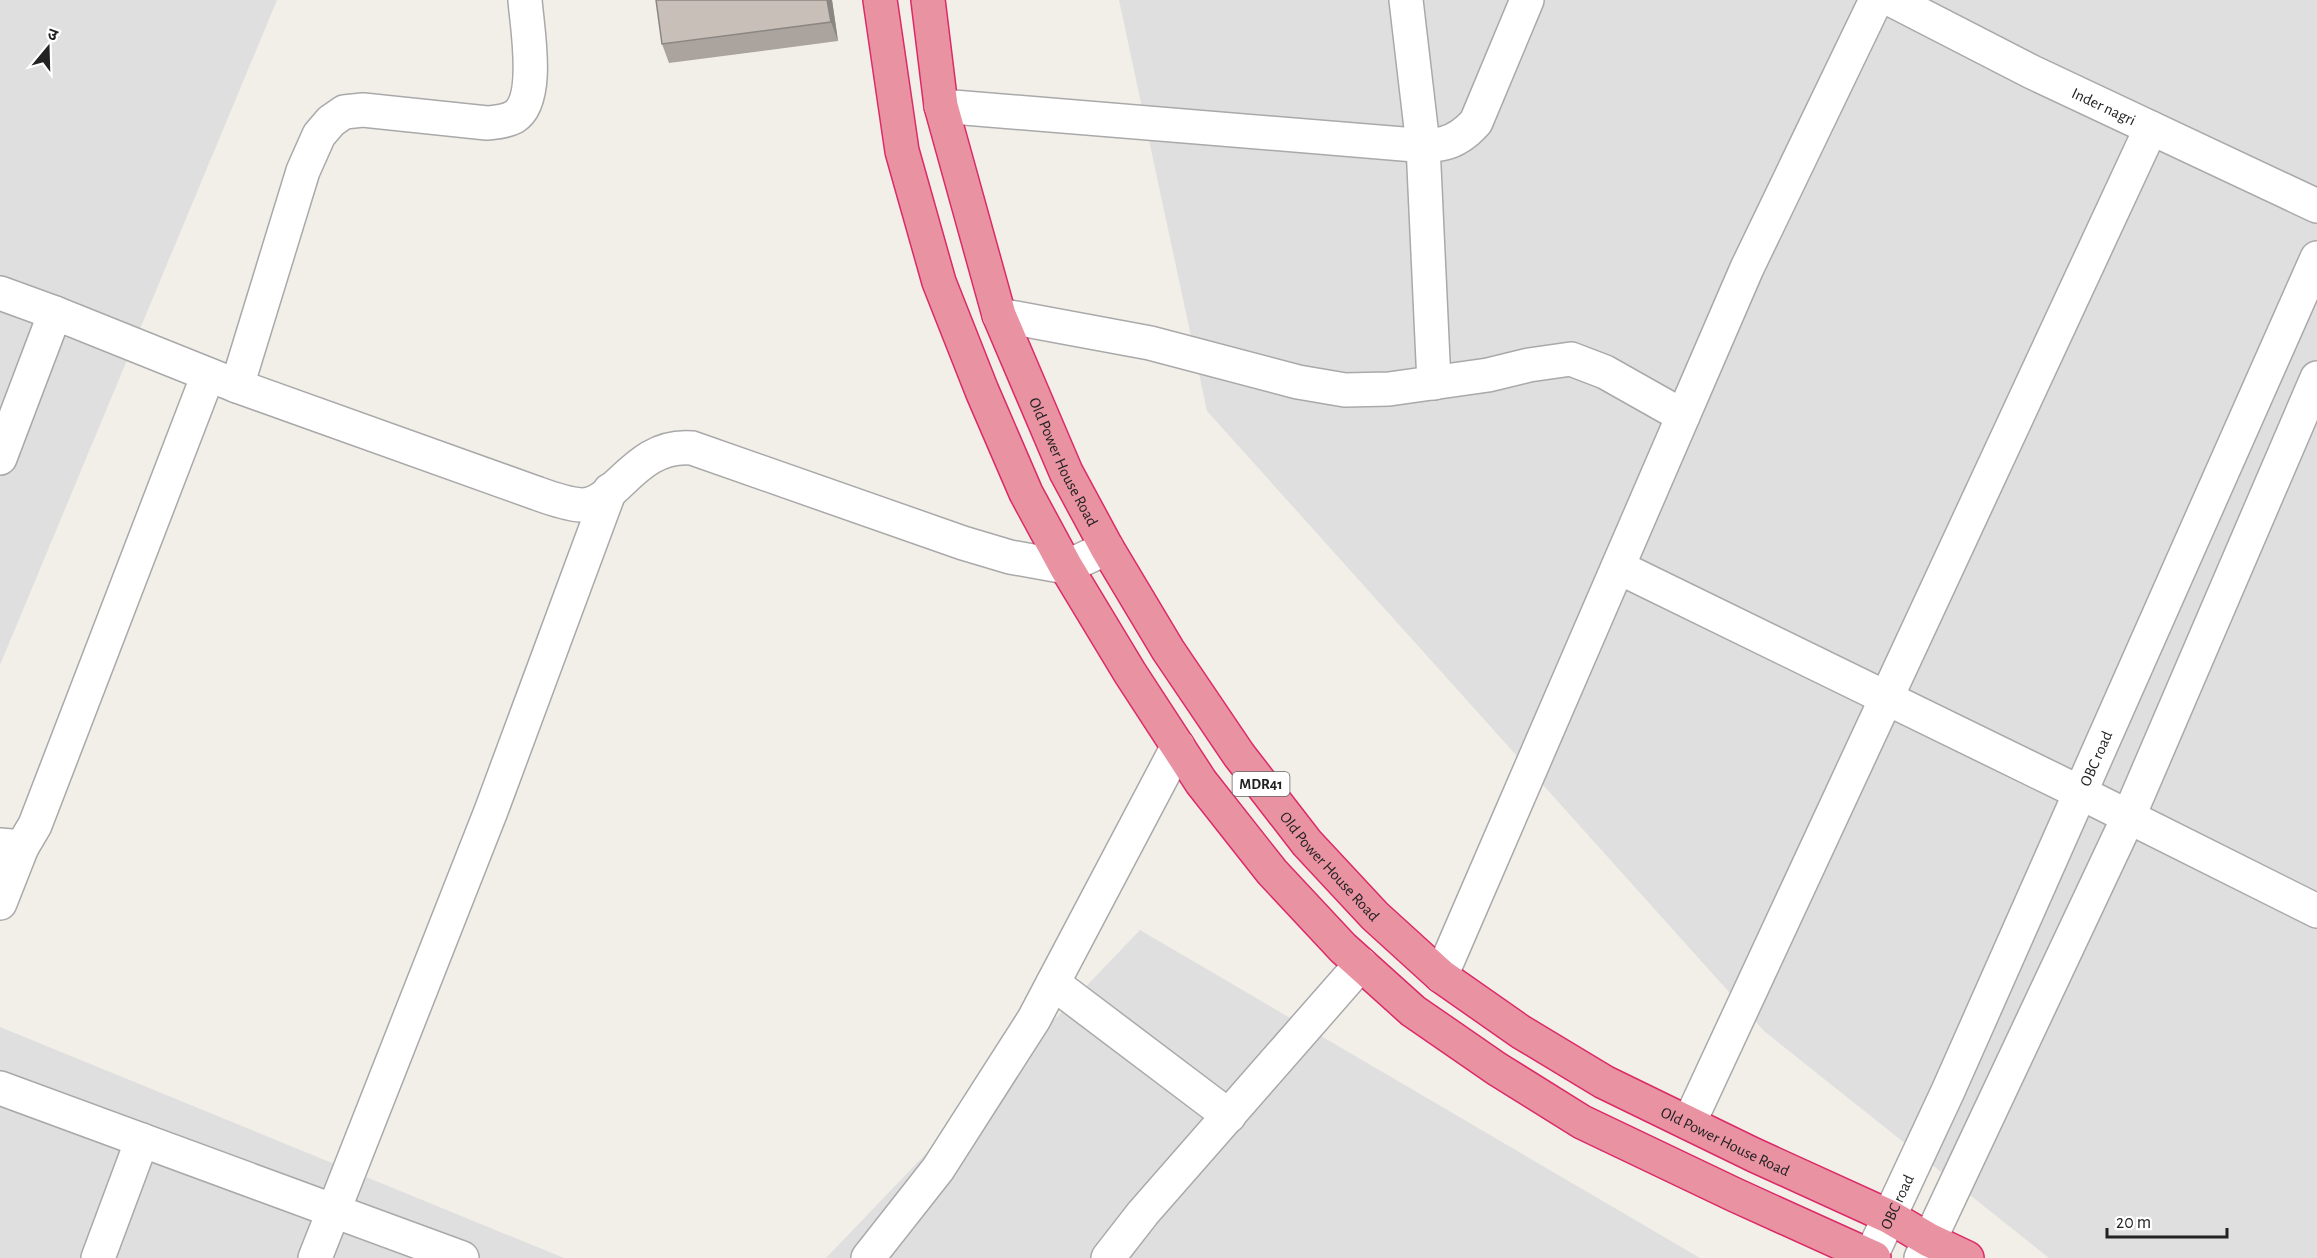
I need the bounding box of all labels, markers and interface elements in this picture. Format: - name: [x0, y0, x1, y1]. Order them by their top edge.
- north arrow: [18, 18, 78, 78]
- text: उ: [46, 26, 60, 44]
- street label: Inder nagri: [2069, 85, 2138, 129]
- street label: Old Power House Road: [1026, 395, 1101, 529]
- street label: OBC road: [2077, 729, 2115, 789]
- road number: MDR41: [1232, 772, 1290, 796]
- street label: Old Power House Road: [1277, 809, 1382, 924]
- street label: Old Power House Road: [1658, 1104, 1792, 1179]
- street label: OBC road: [1878, 1172, 1917, 1232]
- scale bar: [2107, 1201, 2227, 1239]
- text: 20 m: [2116, 1214, 2151, 1232]

